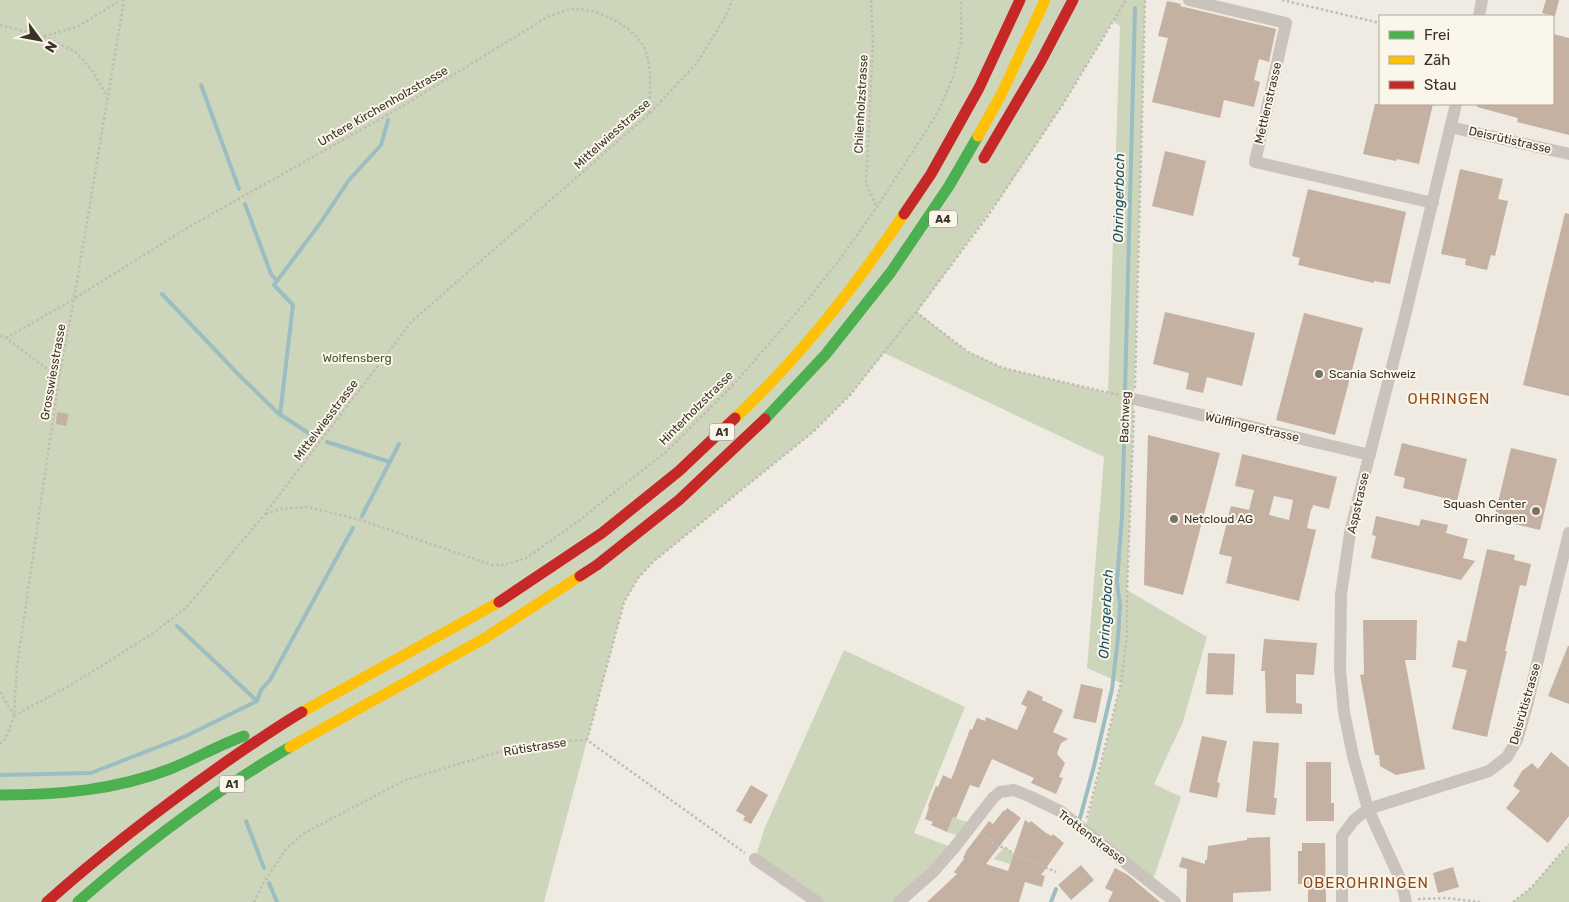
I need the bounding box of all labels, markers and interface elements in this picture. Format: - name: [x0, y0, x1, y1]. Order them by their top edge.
- north arrow: [15, 15, 65, 65]
- legend: [1379, 15, 1554, 105]
- text: Frei: [1424, 26, 1450, 44]
- text: N: [41, 38, 60, 55]
- text: Zäh: [1424, 51, 1450, 69]
- street label: Chilenholzstrasse: [851, 54, 871, 154]
- street label: Mettlenstrasse: [1252, 61, 1284, 145]
- street label: Untere Kirchenholzstrasse: [316, 63, 451, 149]
- text: Stau: [1424, 76, 1457, 94]
- street label: Mittelwiesstrasse: [571, 96, 653, 172]
- street label: Deisrütistrasse: [1467, 124, 1553, 156]
- water label: Ohringerbach: [1110, 153, 1128, 243]
- road number: A4: [929, 210, 957, 228]
- street label: Grosswiesstrasse: [38, 322, 68, 421]
- park label: Wolfensberg: [322, 351, 392, 365]
- place label: Scania Schweiz: [1329, 367, 1416, 381]
- street label: Hinterholzstrasse: [656, 368, 736, 448]
- marker: Scania Schweiz: [1313, 368, 1325, 380]
- street label: Mittelwiesstrasse: [291, 377, 361, 463]
- district label: OHRINGEN: [1408, 390, 1490, 408]
- street label: Bachweg: [1117, 391, 1133, 443]
- street label: Wülflingerstrasse: [1204, 409, 1301, 445]
- road number: A1: [710, 424, 734, 441]
- street label: Aspstrasse: [1344, 471, 1372, 535]
- place label: Squash Center Ohringen: [1443, 497, 1526, 525]
- marker: Squash Center Ohringen: [1530, 505, 1542, 517]
- place label: Netcloud AG: [1184, 512, 1253, 526]
- marker: Netcloud AG: [1168, 513, 1180, 525]
- water label: Ohringerbach: [1095, 569, 1117, 659]
- street label: Deisrütistrasse: [1507, 661, 1543, 746]
- street label: Rütistrasse: [503, 735, 568, 759]
- road number: A1: [220, 776, 244, 792]
- street label: Trottenstrasse: [1055, 807, 1129, 867]
- district label: OBEROHRINGEN: [1303, 874, 1429, 892]

